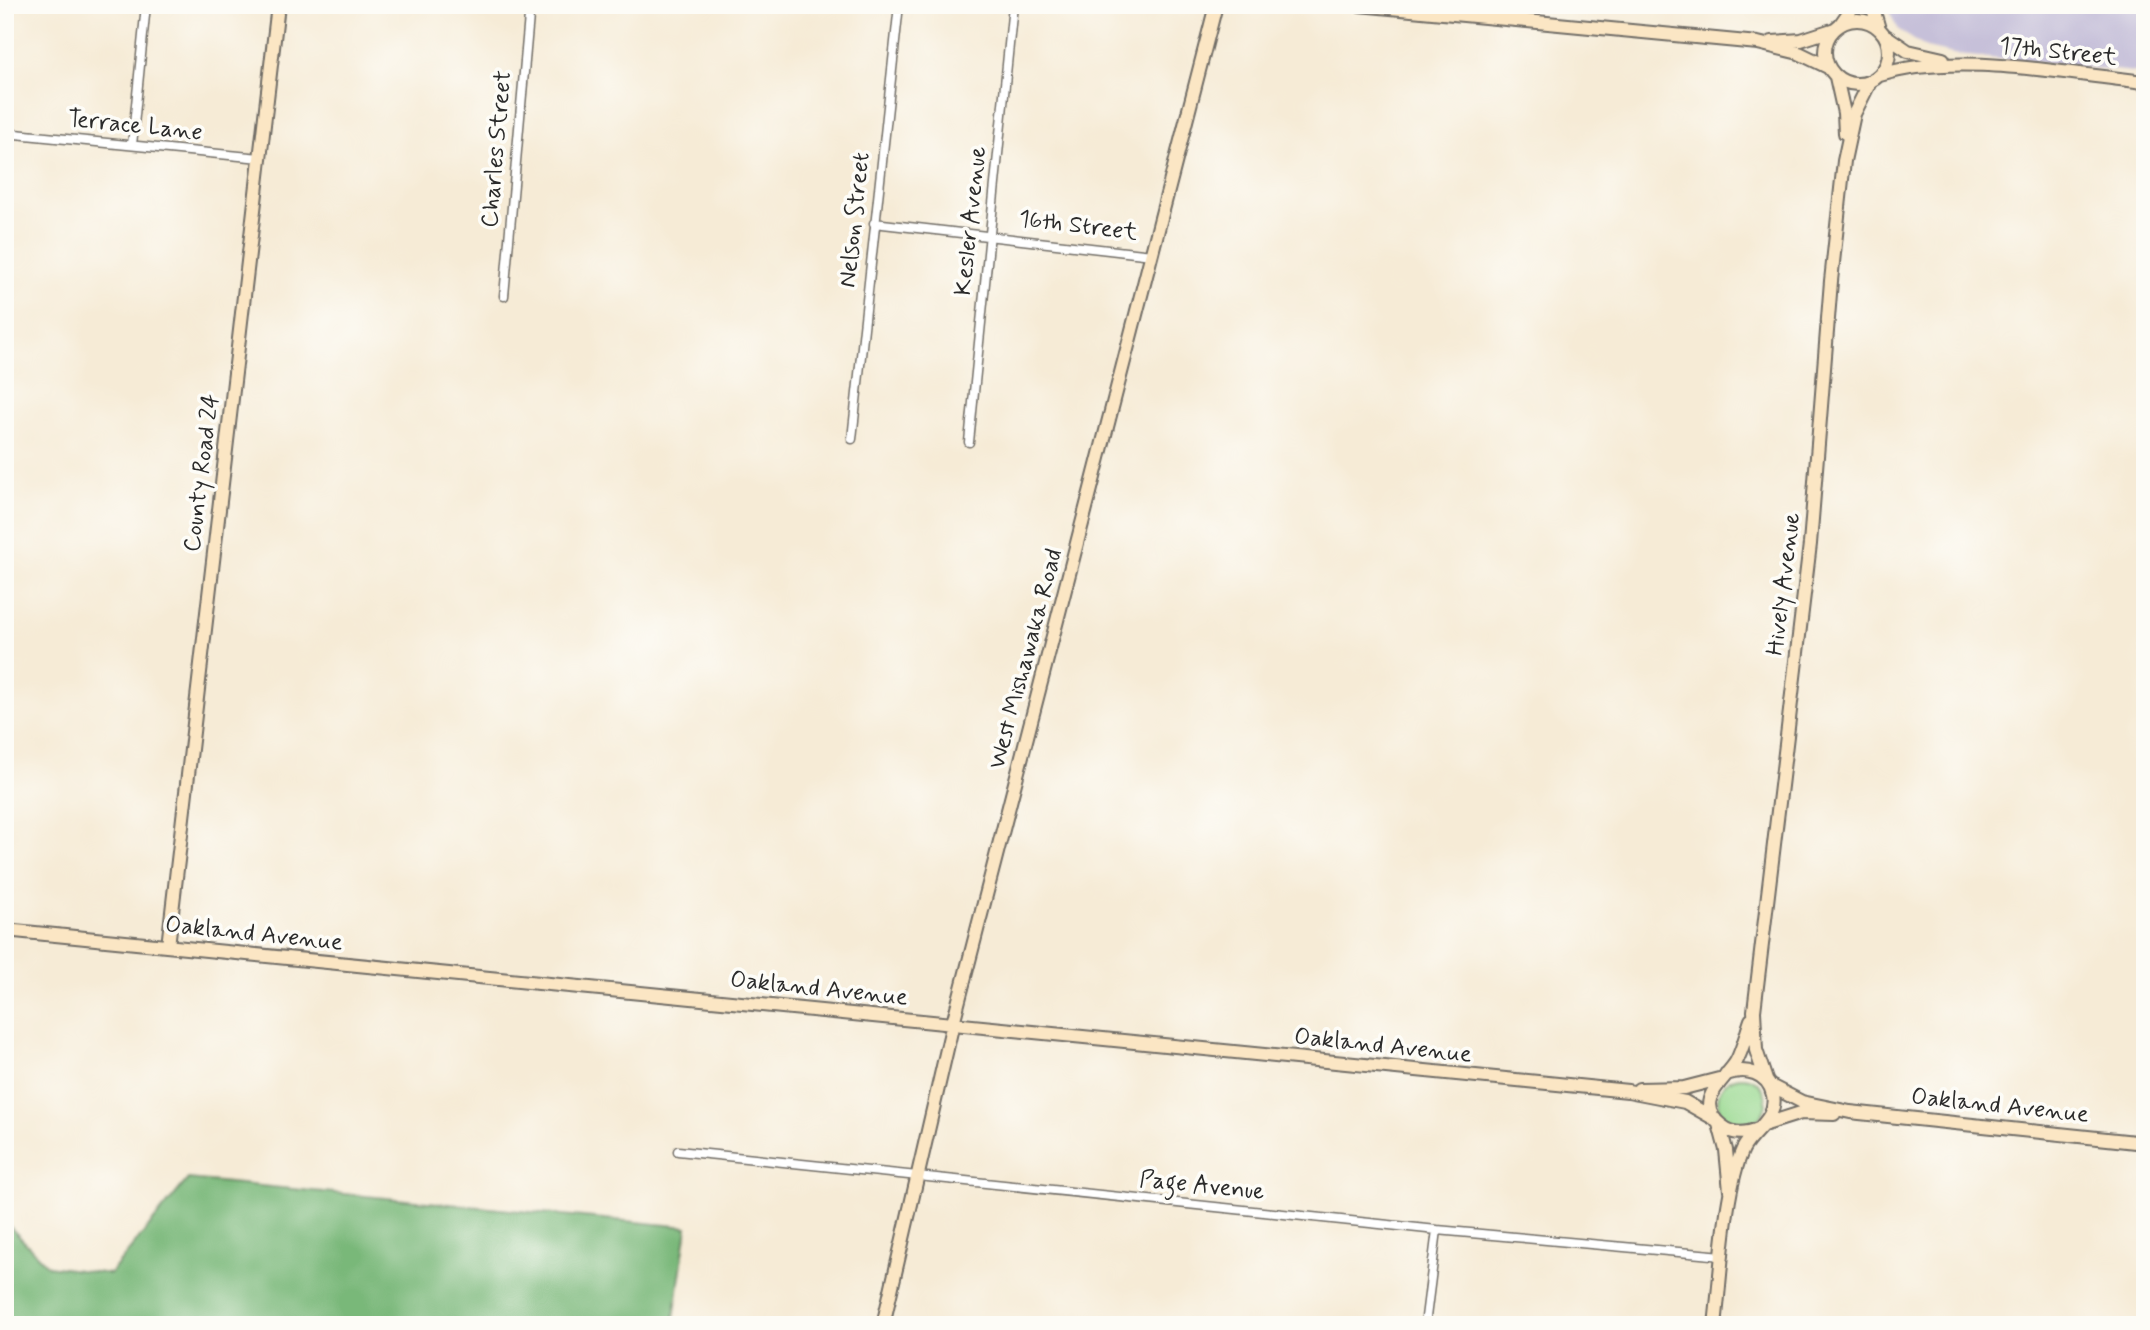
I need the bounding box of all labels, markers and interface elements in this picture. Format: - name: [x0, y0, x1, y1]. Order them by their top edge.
- street label: 17th Street: [1998, 30, 2118, 74]
- street label: Charles Street: [475, 69, 519, 229]
- street label: Terrace Lane: [66, 104, 204, 148]
- street label: Kesler Avenue: [948, 145, 994, 297]
- street label: Nelson Street: [832, 151, 878, 289]
- street label: 16th Street: [1017, 203, 1139, 249]
- street label: County Road 24: [177, 392, 227, 554]
- street label: Hively Avenue: [1760, 511, 1808, 657]
- street label: West Mishawaka Road: [982, 545, 1070, 773]
- street label: Oakland Avenue: [164, 909, 345, 959]
- street label: Oakland Avenue: [729, 964, 910, 1014]
- street label: Oakland Avenue: [1293, 1021, 1474, 1071]
- street label: Oakland Avenue: [1910, 1081, 2091, 1131]
- street label: Page Avenue: [1138, 1164, 1266, 1211]

